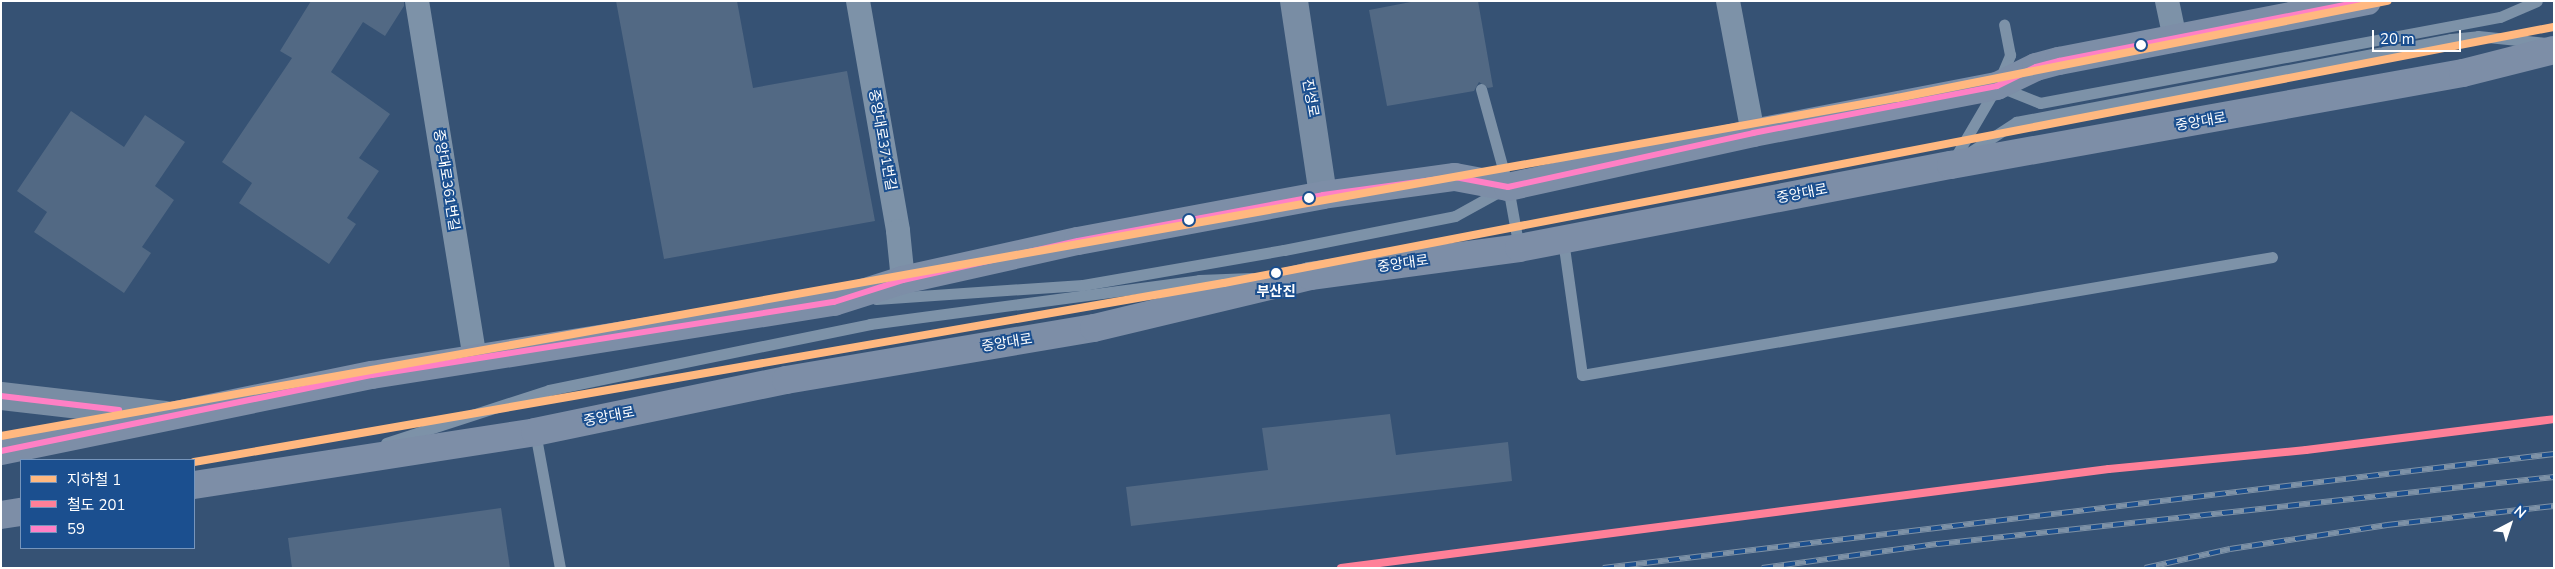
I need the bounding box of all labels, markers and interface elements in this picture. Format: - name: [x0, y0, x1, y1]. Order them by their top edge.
- scale bar: [2375, 20, 2464, 52]
- text: 20 m: [2380, 29, 2415, 49]
- unlabelled marker: [2136, 40, 2146, 50]
- street label: 진성로: [1298, 78, 1322, 118]
- street label: 중앙대로371번길: [865, 88, 899, 192]
- street label: 중앙대로: [2174, 109, 2228, 135]
- street label: 중앙대로361번길: [430, 128, 462, 232]
- street label: 중앙대로: [1775, 181, 1829, 207]
- unlabelled marker: [1304, 193, 1314, 203]
- unlabelled marker: [1184, 215, 1194, 225]
- street label: 중앙대로: [1376, 252, 1430, 276]
- marker: 부산진: [1267, 264, 1285, 282]
- place label: 부산진: [1257, 284, 1295, 300]
- street label: 중앙대로: [980, 331, 1034, 355]
- street label: 중앙대로: [582, 404, 636, 430]
- legend: [20, 459, 195, 549]
- text: 지하철 1: [67, 470, 121, 490]
- text: 철도 201: [67, 495, 125, 515]
- north arrow: [2485, 499, 2535, 549]
- text: N: [2510, 501, 2530, 523]
- text: 59: [67, 519, 85, 539]

